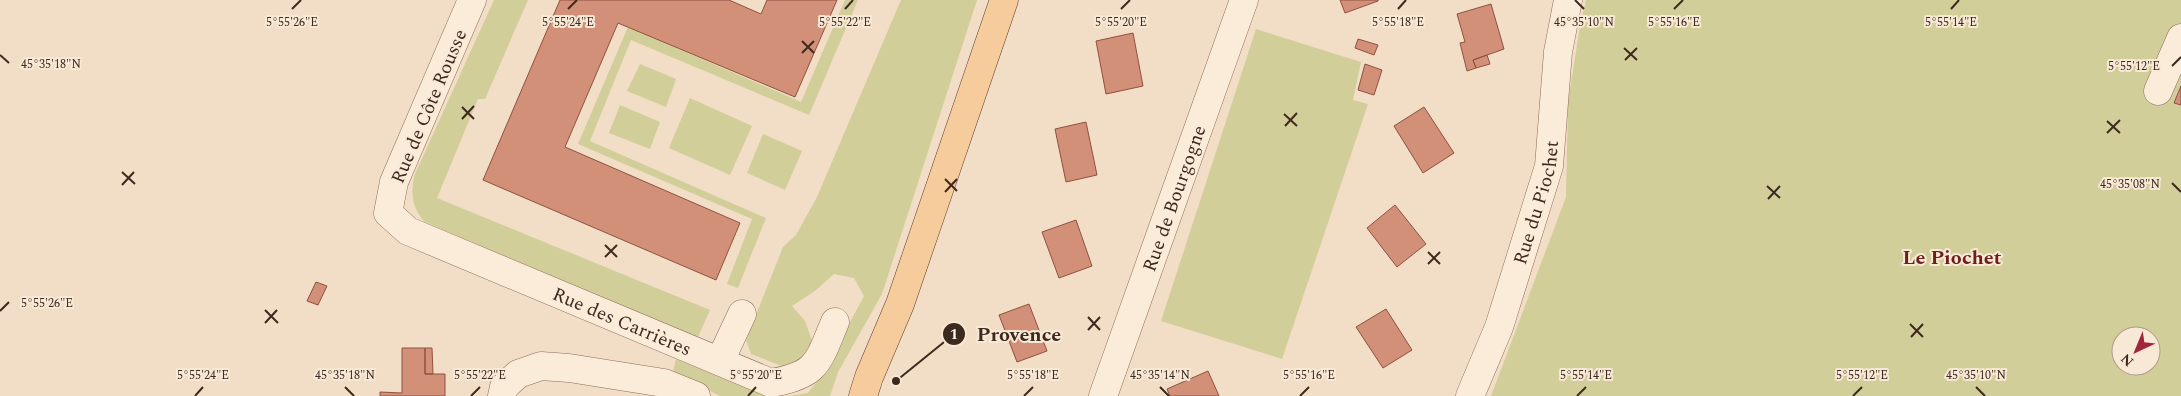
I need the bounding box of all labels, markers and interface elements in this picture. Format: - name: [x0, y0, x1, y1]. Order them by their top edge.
- text: 5°55'26"E: [266, 13, 318, 32]
- text: 5°55'24"E: [542, 13, 594, 32]
- text: 5°55'22"E: [819, 13, 871, 32]
- text: 5°55'20"E: [1095, 13, 1147, 32]
- text: 5°55'18"E: [1372, 13, 1424, 32]
- text: 45°35'10"N: [1554, 13, 1614, 32]
- text: 5°55'16"E: [1648, 13, 1700, 32]
- text: 5°55'14"E: [1925, 13, 1977, 32]
- street label: Rue de Côte Rousse: [384, 25, 475, 188]
- text: 45°35'18"N: [21, 55, 81, 74]
- text: 5°55'12"E: [2108, 57, 2160, 76]
- street label: Rue de Bourgogne: [1135, 121, 1214, 276]
- street label: Rue du Piochet: [1506, 139, 1567, 268]
- text: 45°35'08"N: [2100, 175, 2160, 194]
- district label: Le Piochet: [1902, 243, 2002, 273]
- street label: Rue des Carrières: [548, 280, 696, 364]
- text: 5°55'26"E: [21, 294, 73, 313]
- callout: Provence: [941, 317, 1071, 352]
- text: Provence: [977, 320, 1061, 350]
- text: 1: [950, 323, 958, 346]
- north arrow: [2111, 326, 2161, 376]
- text: N: [2116, 348, 2139, 372]
- text: 5°55'24"E: [177, 366, 229, 385]
- text: 45°35'18"N: [315, 366, 375, 385]
- text: 5°55'22"E: [454, 366, 506, 385]
- text: 5°55'20"E: [730, 366, 782, 385]
- text: 5°55'18"E: [1007, 366, 1059, 385]
- text: 45°35'14"N: [1130, 366, 1190, 385]
- text: 5°55'16"E: [1283, 366, 1335, 385]
- text: 5°55'14"E: [1560, 366, 1612, 385]
- text: 5°55'12"E: [1836, 366, 1888, 385]
- text: 45°35'10"N: [1946, 366, 2006, 385]

